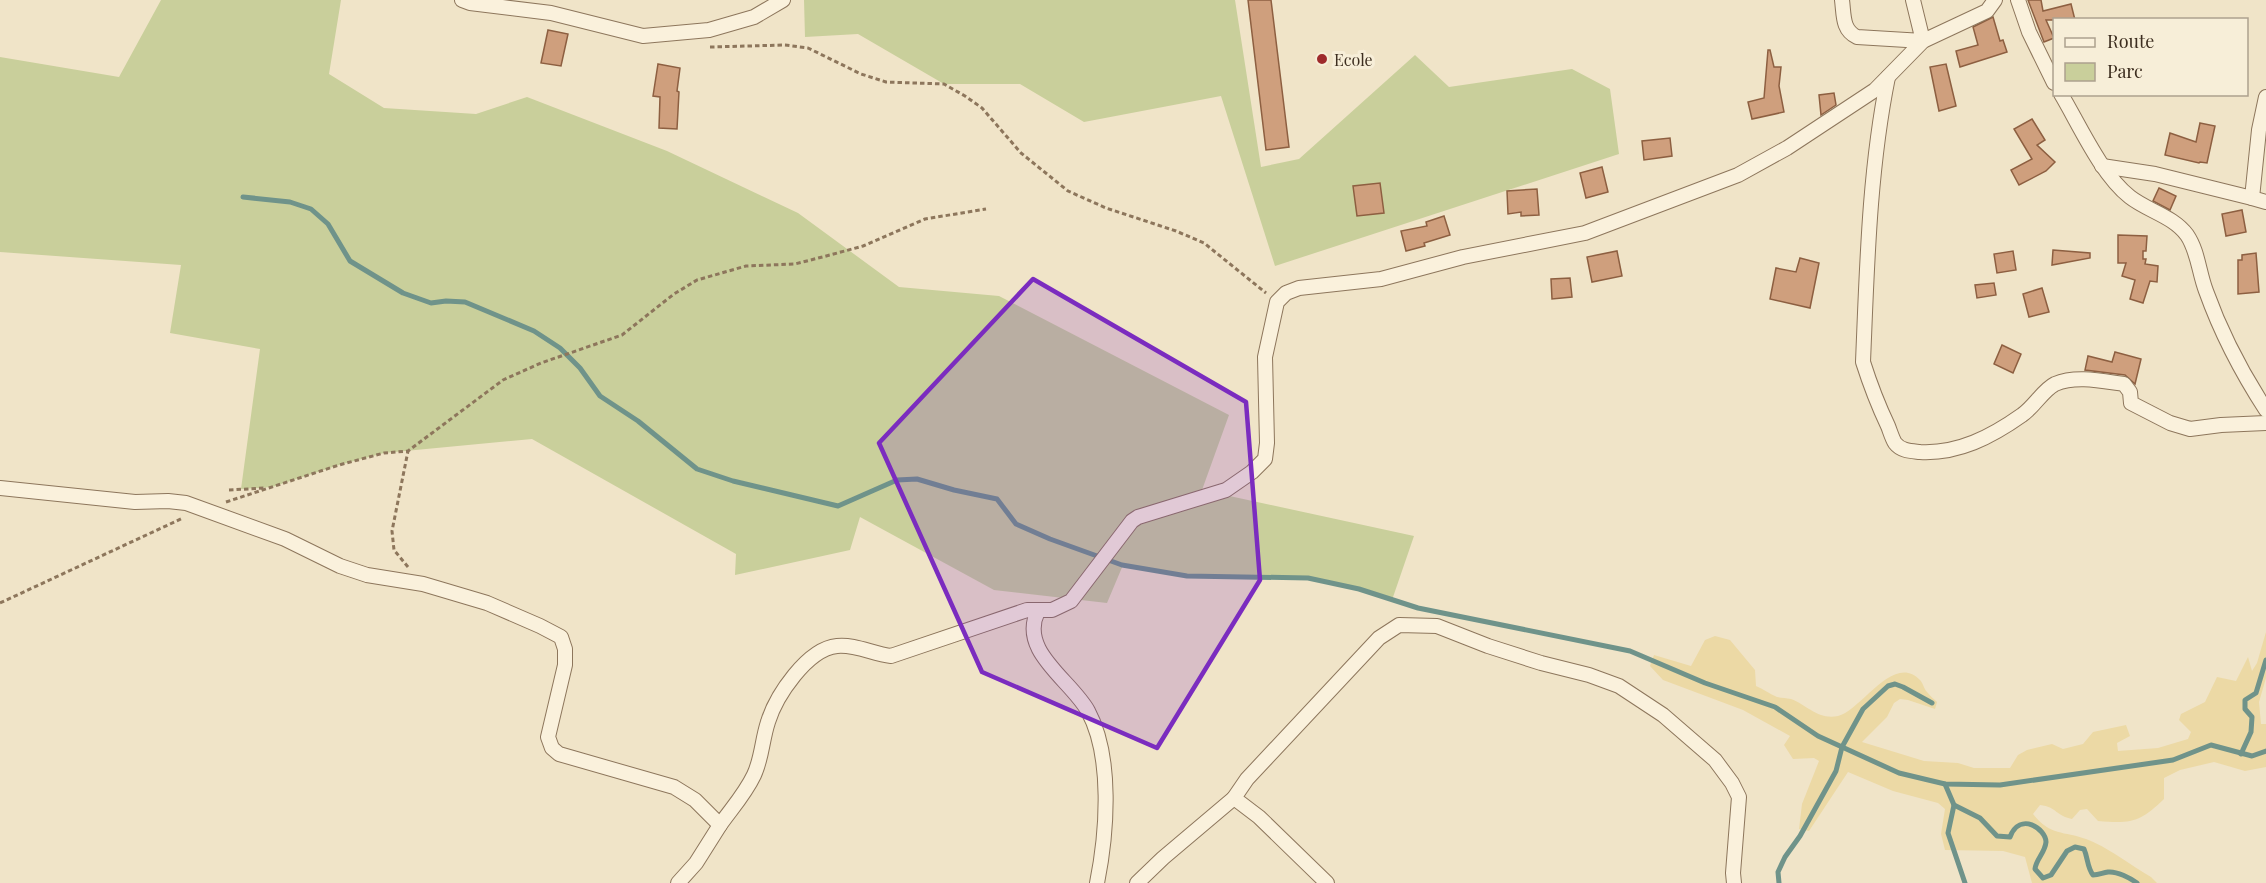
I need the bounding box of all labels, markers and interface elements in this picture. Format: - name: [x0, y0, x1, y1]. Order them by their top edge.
- legend: [2053, 18, 2248, 96]
- text: Route: [2107, 29, 2154, 53]
- place label: Ecole: [1334, 49, 1373, 70]
- marker: Ecole: [1315, 52, 1329, 66]
- text: Parc: [2107, 59, 2143, 83]

